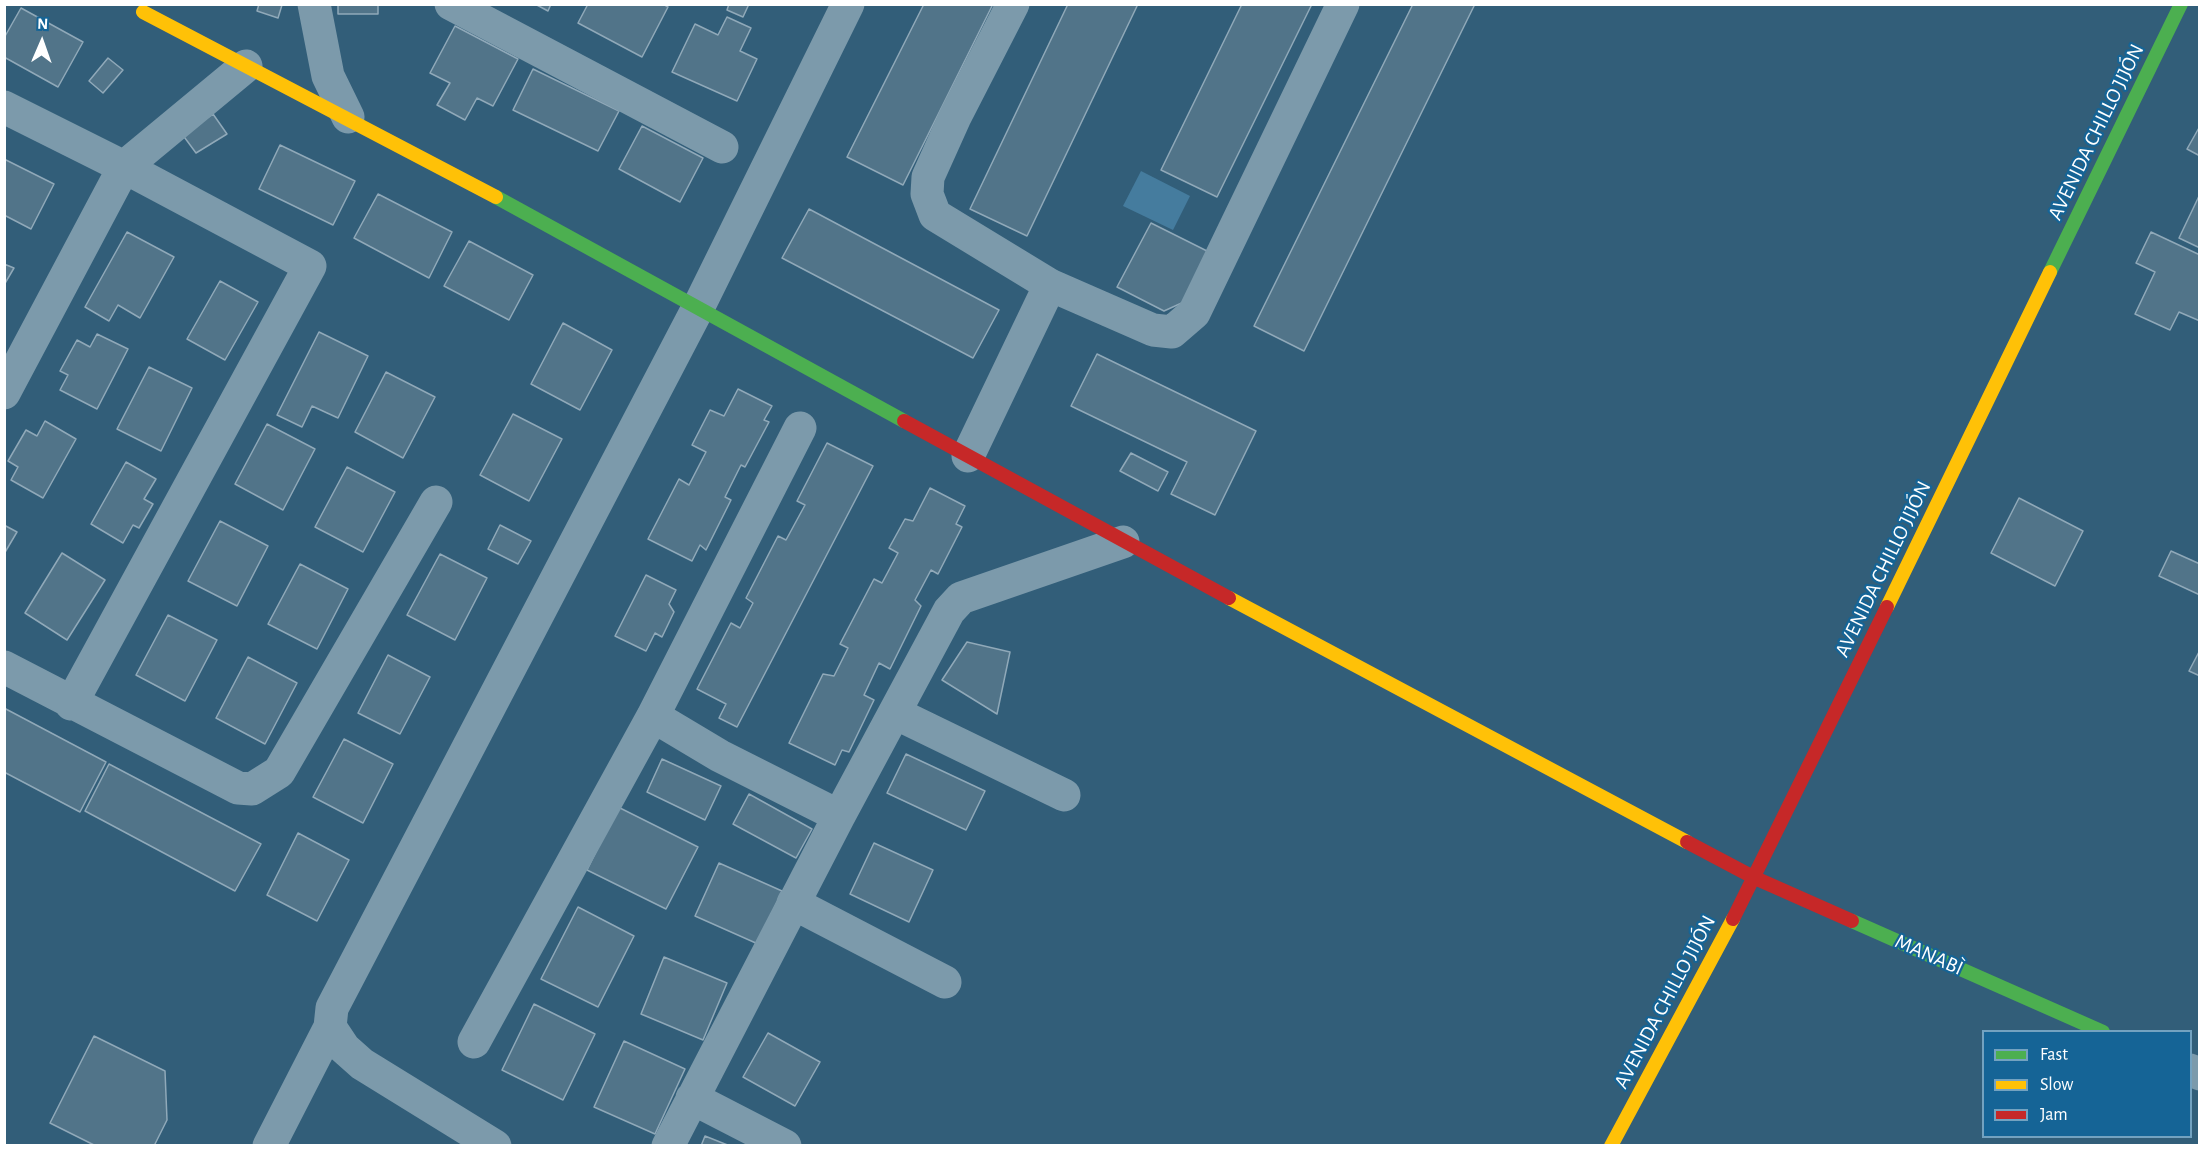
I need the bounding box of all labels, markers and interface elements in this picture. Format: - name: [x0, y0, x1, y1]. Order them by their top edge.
- north arrow: [12, 12, 72, 72]
- text: N: [37, 16, 48, 32]
- street label: AVENIDA CHILLO JIJÓN: [2042, 40, 2150, 224]
- street label: AVENIDA CHILLO JIJÓN: [1829, 477, 1937, 661]
- street label: AVENIDA CHILLO JIJÓN: [1609, 911, 1721, 1093]
- street label: MANABÌ: [1891, 929, 1967, 981]
- legend: [1982, 1030, 2192, 1138]
- text: Fast: [2040, 1046, 2068, 1064]
- text: Slow: [2040, 1076, 2073, 1094]
- text: Jam: [2040, 1106, 2068, 1124]

